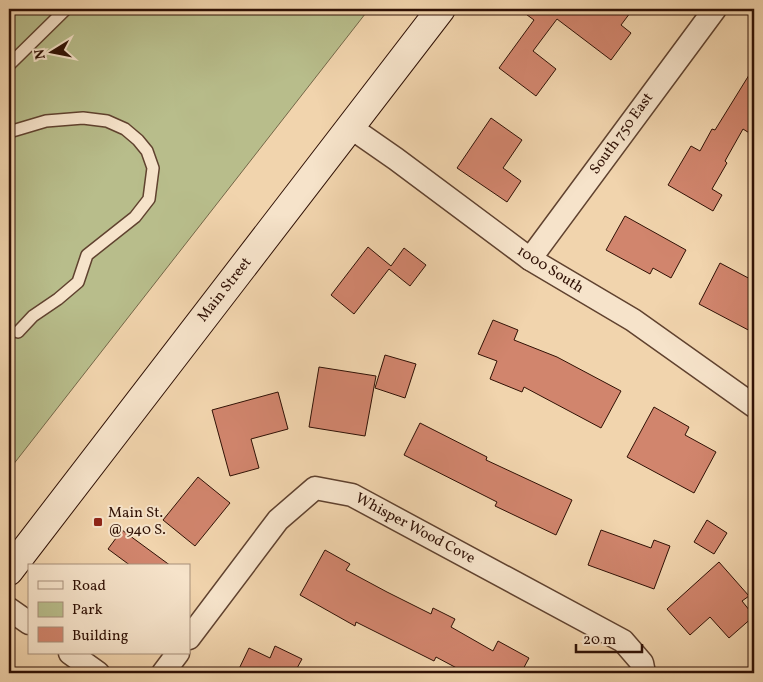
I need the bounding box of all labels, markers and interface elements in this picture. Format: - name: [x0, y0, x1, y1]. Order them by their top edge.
- north arrow: [28, 28, 78, 78]
- text: N: [30, 47, 51, 61]
- street label: South 750 East: [585, 89, 659, 179]
- street label: 1000 South: [512, 241, 588, 299]
- street label: Main Street: [193, 253, 257, 327]
- street label: Whisper Wood Cove: [351, 488, 479, 570]
- place label: Main St. @ 940 S.: [108, 503, 166, 541]
- marker: Main St. @ 940 S.: [92, 516, 104, 528]
- legend: [28, 564, 190, 654]
- text: Road: [72, 576, 106, 597]
- text: Park: [72, 600, 103, 621]
- scale bar: [576, 622, 642, 654]
- text: Building: [72, 626, 129, 647]
- text: 20 m: [583, 630, 616, 651]

